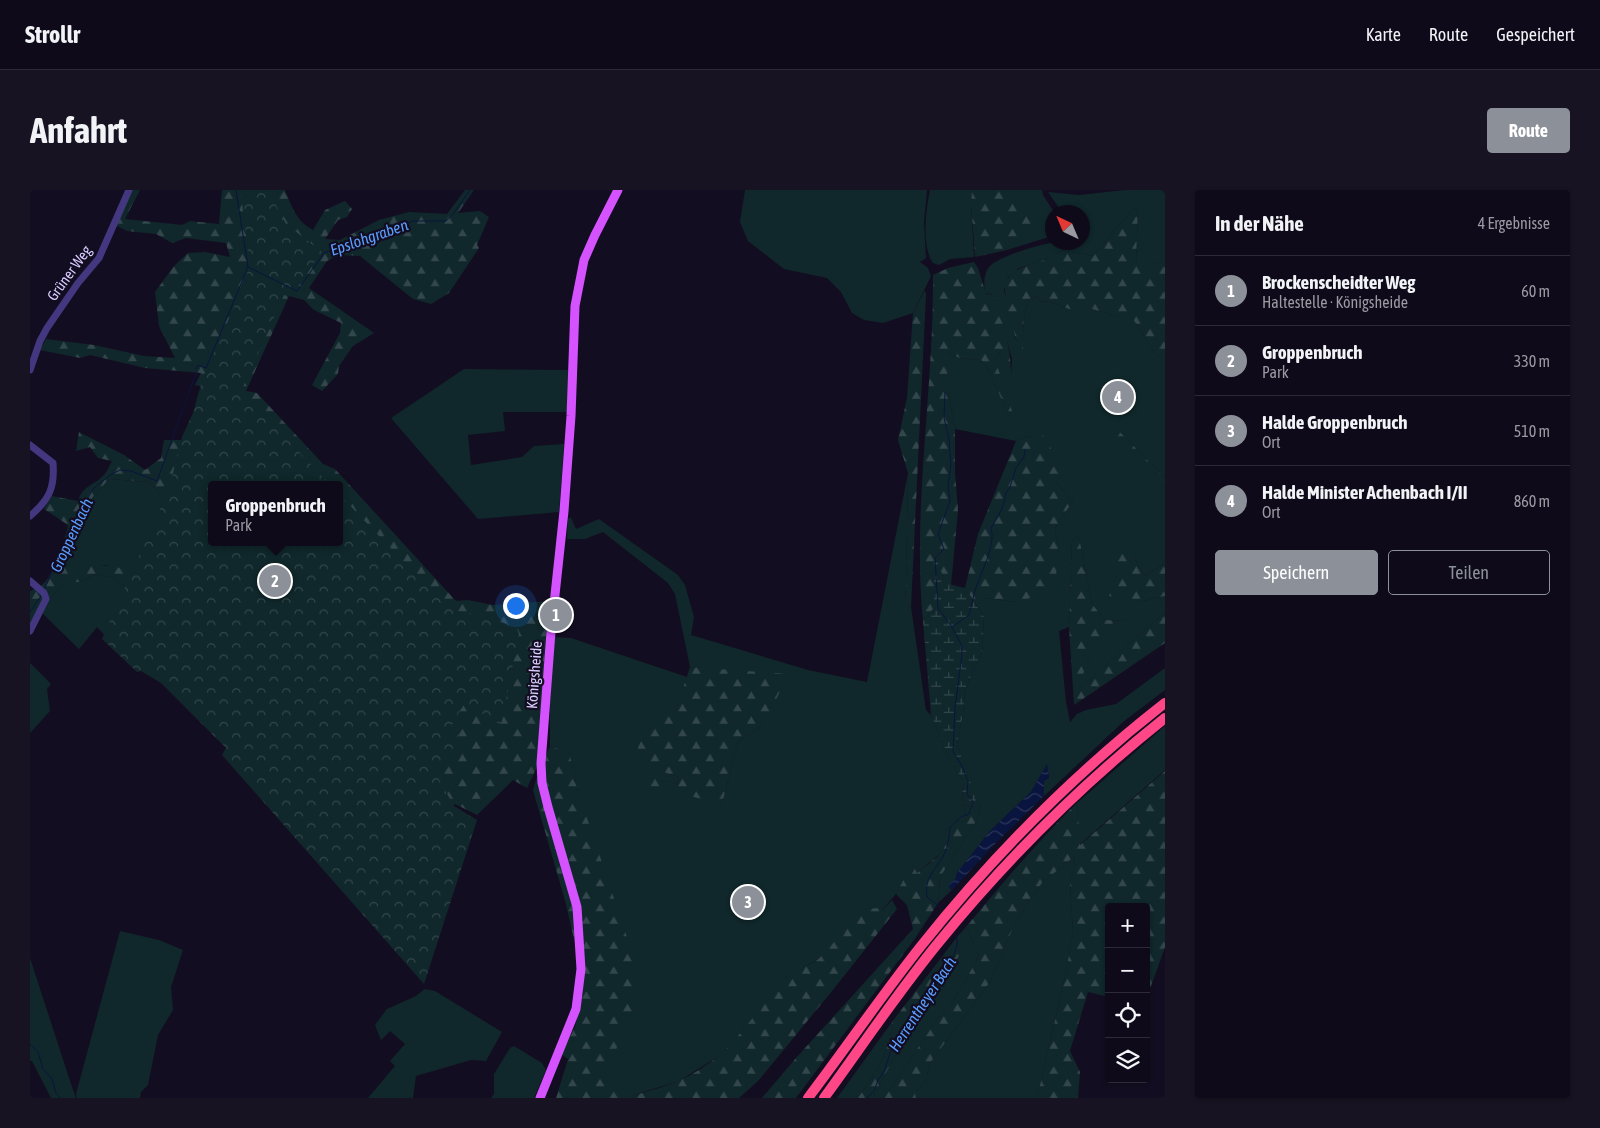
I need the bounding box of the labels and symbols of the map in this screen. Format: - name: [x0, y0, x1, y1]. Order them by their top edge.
- north arrow: [1045, 205, 1090, 250]
- water label: Epslohgraben: [328, 215, 411, 260]
- street label: Grüner Weg: [43, 242, 95, 304]
- pin: 4: [1102, 378, 1134, 416]
- water label: Groppenbach: [46, 495, 97, 575]
- pin: 2: [259, 562, 291, 600]
- your location: [503, 593, 529, 619]
- pin: 1: [540, 596, 572, 634]
- street label: Königsheide: [523, 640, 545, 710]
- pin: 3: [732, 883, 764, 921]
- water label: Herrentheyer Bach: [885, 953, 960, 1055]

